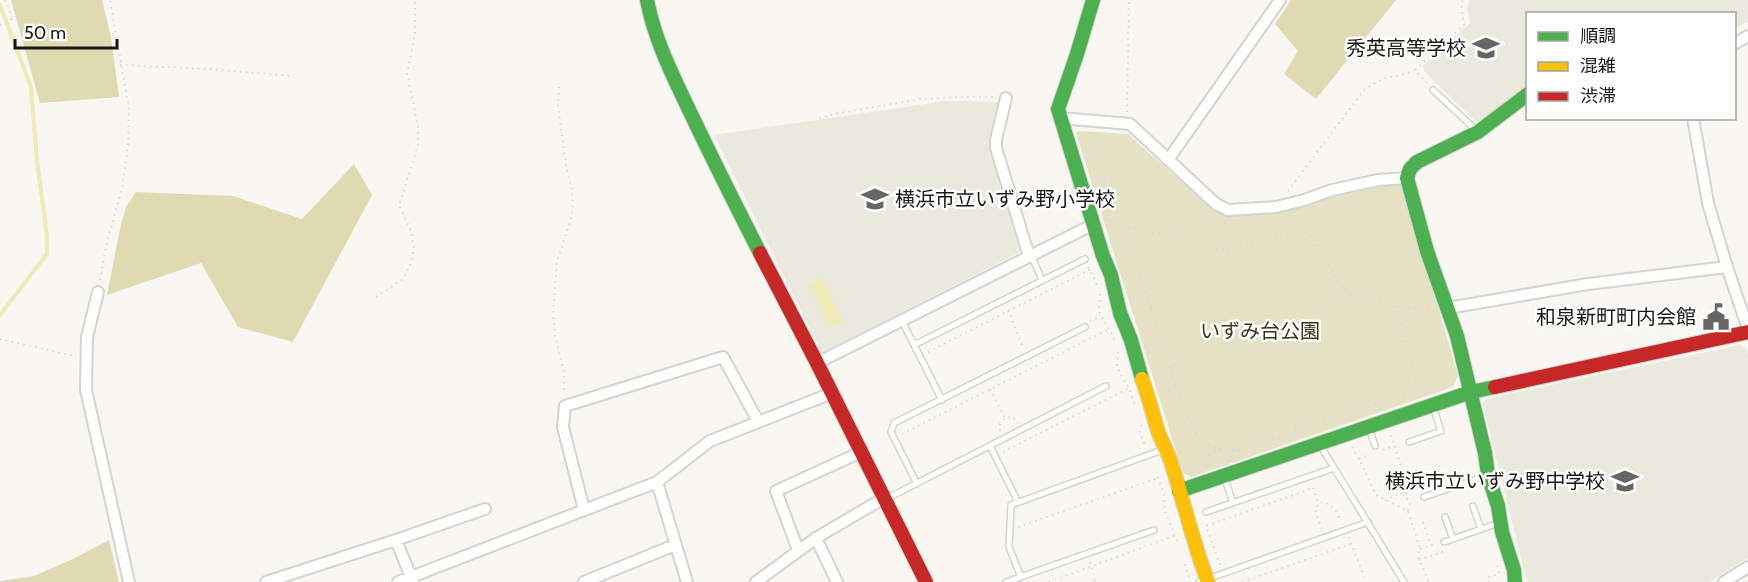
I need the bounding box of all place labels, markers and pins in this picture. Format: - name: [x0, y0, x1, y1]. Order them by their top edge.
- school or university icon: 秀英高等学校: [1471, 33, 1501, 63]
- place label: 秀英高等学校: [1346, 36, 1466, 60]
- school or university icon: 横浜市立いずみ野小学校: [860, 184, 890, 214]
- place label: 横浜市立いずみ野小学校: [895, 187, 1115, 211]
- public building icon: 和泉新町町内会館: [1701, 302, 1731, 332]
- place label: 和泉新町町内会館: [1536, 305, 1696, 329]
- school or university icon: 横浜市立いずみ野中学校: [1610, 466, 1640, 496]
- place label: 横浜市立いずみ野中学校: [1385, 469, 1605, 493]

